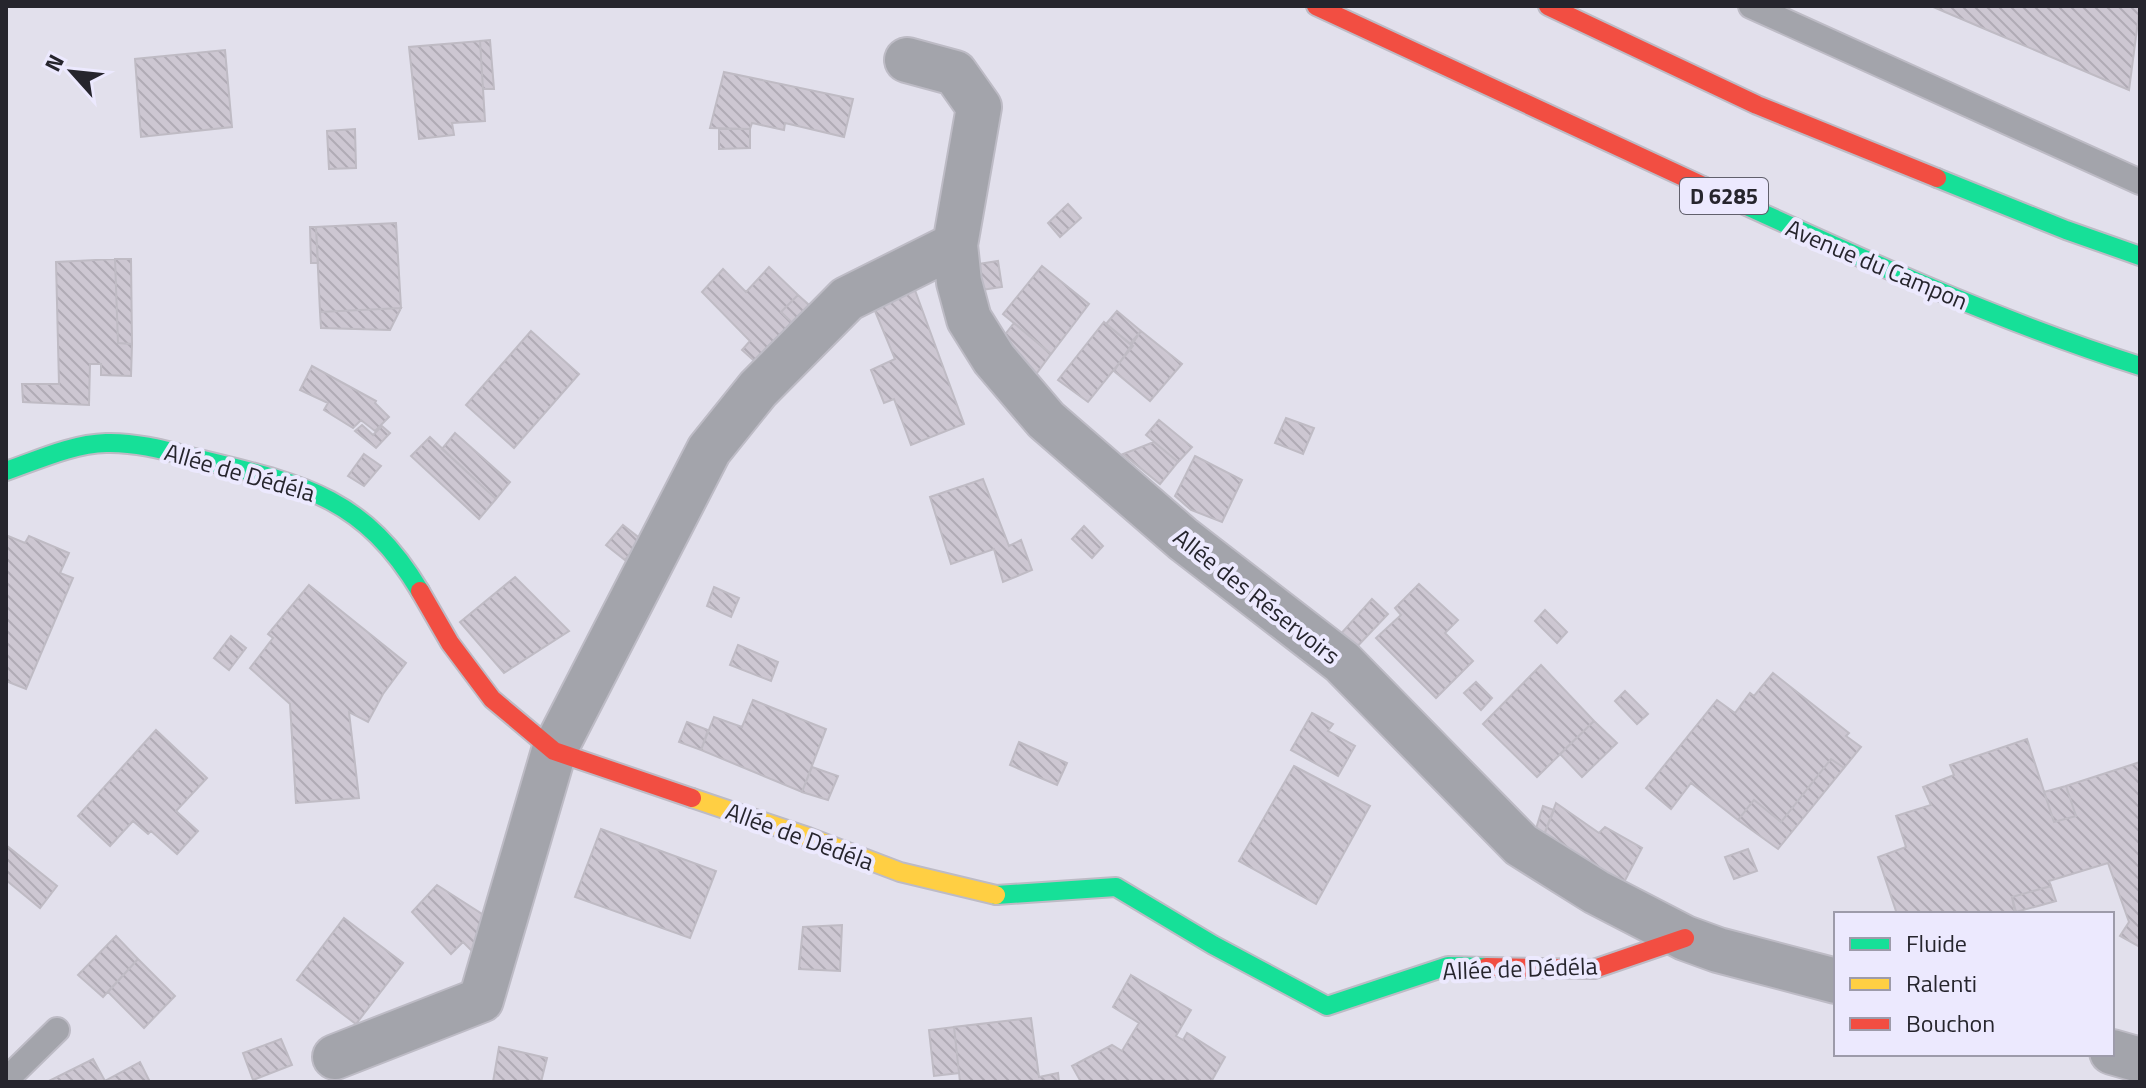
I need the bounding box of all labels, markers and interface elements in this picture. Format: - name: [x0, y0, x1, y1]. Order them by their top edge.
- north arrow: [32, 32, 112, 112]
- text: N: [36, 48, 73, 77]
- road number: D 6285: [1680, 178, 1768, 214]
- street label: Avenue du Campon: [1780, 209, 1974, 319]
- street label: Allée de Dédéla: [161, 433, 319, 511]
- street label: Allée des Réservoirs: [1166, 519, 1348, 673]
- street label: Allée de Dédéla: [721, 793, 879, 879]
- legend: [1834, 912, 2114, 1056]
- text: Fluide: [1906, 925, 1967, 961]
- street label: Allée de Dédéla: [1442, 947, 1598, 989]
- text: Ralenti: [1906, 965, 1977, 1001]
- text: Bouchon: [1906, 1005, 1995, 1041]

